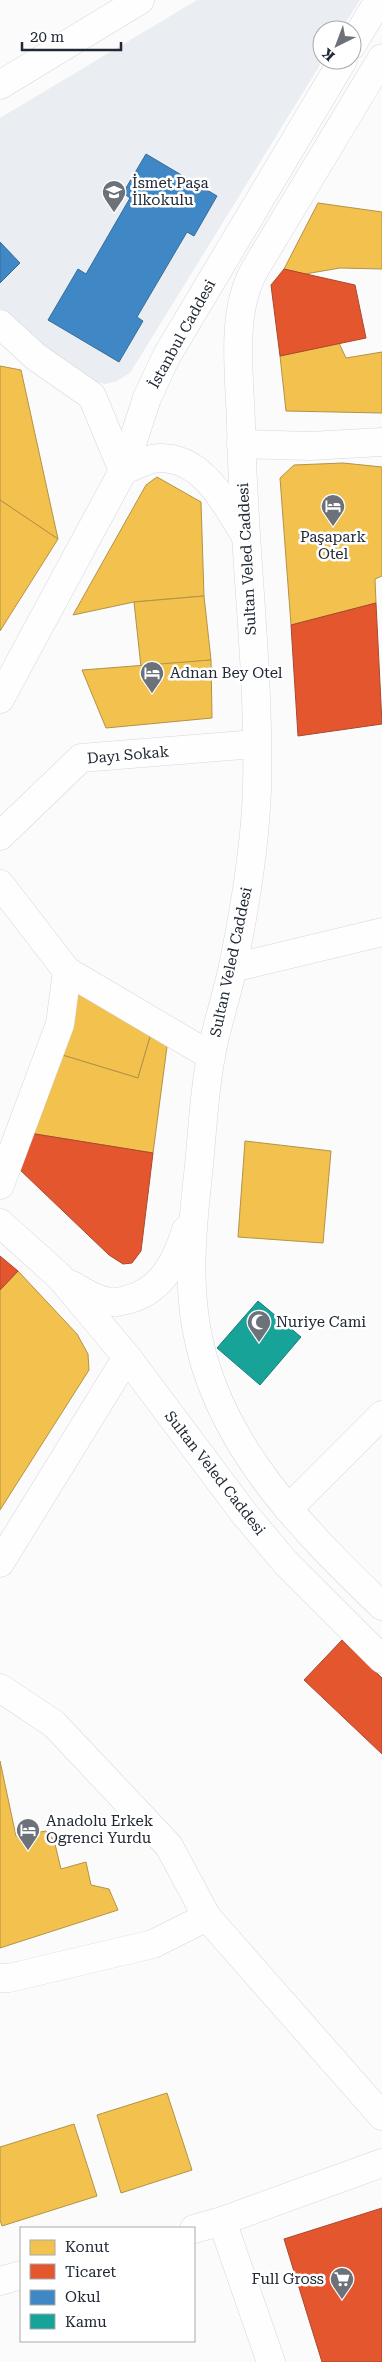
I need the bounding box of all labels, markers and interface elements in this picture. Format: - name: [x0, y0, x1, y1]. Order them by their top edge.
- scale bar: [22, 20, 121, 52]
- north arrow: [312, 20, 362, 70]
- text: 20 m: [30, 28, 65, 46]
- text: K: [319, 45, 338, 64]
- place label: İsmet Paşa İlkokulu: [132, 174, 209, 209]
- school or university icon: İsmet Paşa İlkokulu: [101, 179, 127, 213]
- street label: İstanbul Caddesi: [145, 276, 219, 391]
- street label: Sultan Veled Caddesi: [234, 482, 260, 636]
- hotel icon: Paşapark Otel: [320, 493, 346, 527]
- place label: Paşapark Otel: [300, 528, 366, 563]
- hotel icon: Adnan Bey Otel: [139, 660, 165, 694]
- place label: Adnan Bey Otel: [170, 664, 283, 682]
- street label: Dayı Sokak: [86, 742, 170, 768]
- street label: Sultan Veled Caddesi: [206, 885, 256, 1039]
- mosque icon: Nuriye Cami: [246, 1309, 272, 1343]
- place label: Nuriye Cami: [276, 1313, 366, 1331]
- street label: Sultan Veled Caddesi: [161, 1407, 269, 1539]
- place label: Anadolu Erkek Ogrenci Yurdu: [46, 1812, 154, 1847]
- hotel icon: Anadolu Erkek Ogrenci Yurdu: [15, 1817, 41, 1851]
- legend: [20, 2227, 195, 2342]
- text: Konut: [65, 2238, 110, 2256]
- text: Ticaret: [65, 2263, 117, 2281]
- supermarket icon: Full Gross: [329, 2266, 355, 2300]
- place label: Full Gross: [251, 2270, 324, 2288]
- text: Okul: [65, 2288, 101, 2306]
- text: Kamu: [65, 2313, 107, 2331]

